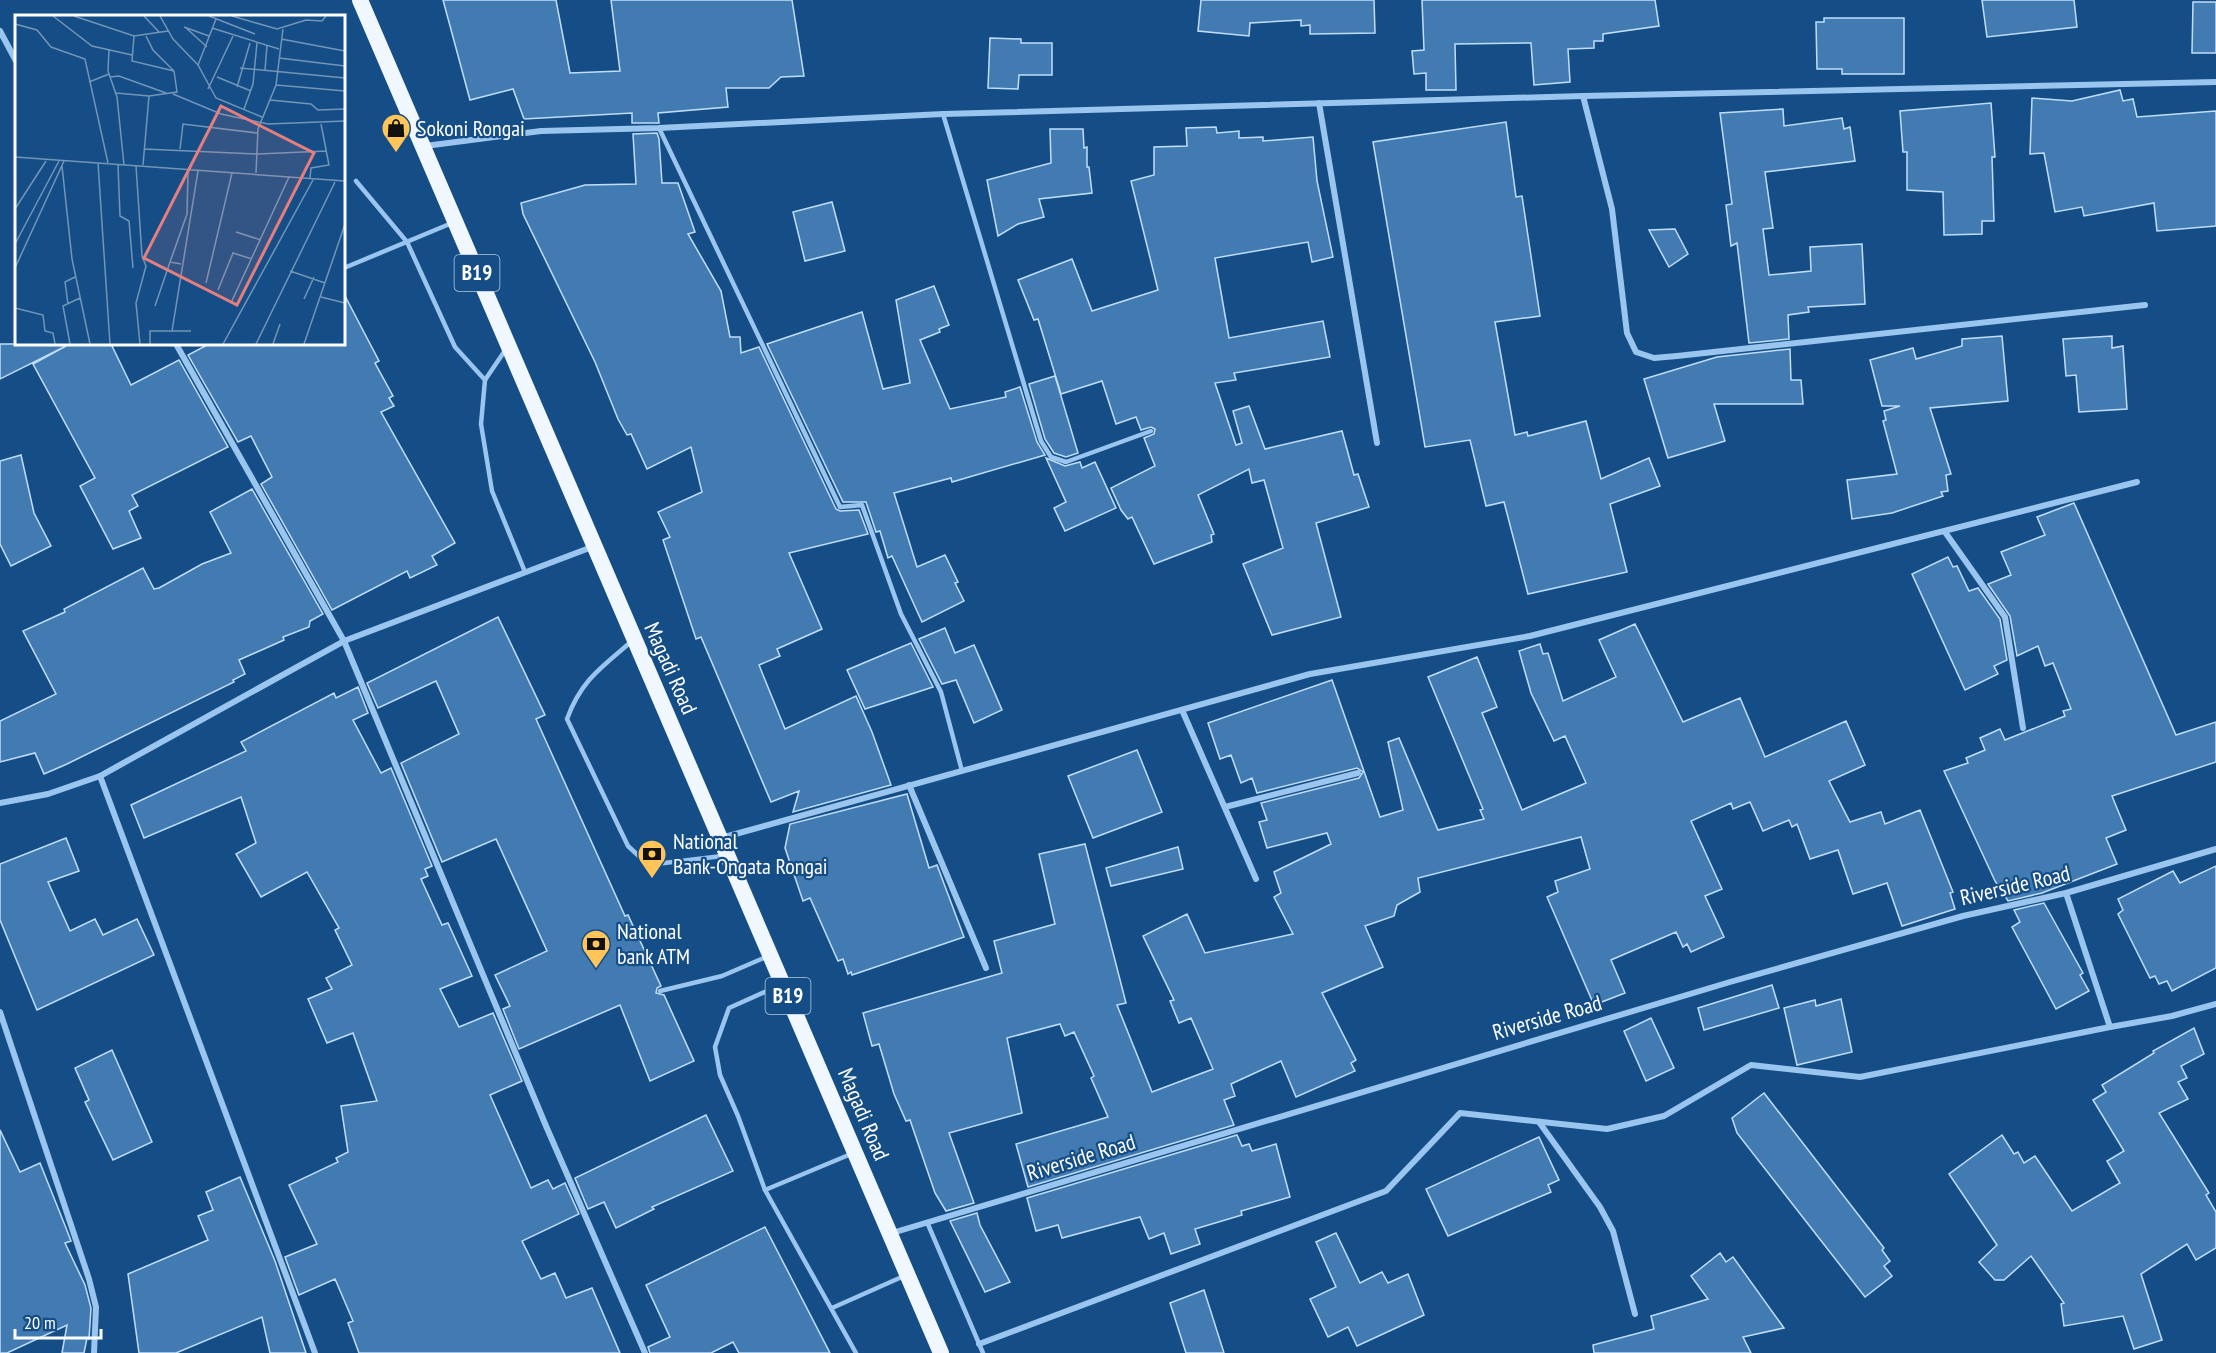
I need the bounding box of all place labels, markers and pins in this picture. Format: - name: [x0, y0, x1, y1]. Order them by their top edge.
- shop icon: Sokoni Rongai: [380, 112, 412, 154]
- place label: Sokoni Rongai: [417, 114, 525, 142]
- place label: National Bank-Ongata Rongai: [673, 827, 827, 880]
- bank icon: National Bank-Ongata Rongai: [636, 838, 668, 880]
- place label: National bank ATM: [617, 917, 690, 970]
- bank icon: National bank ATM: [580, 928, 612, 970]

